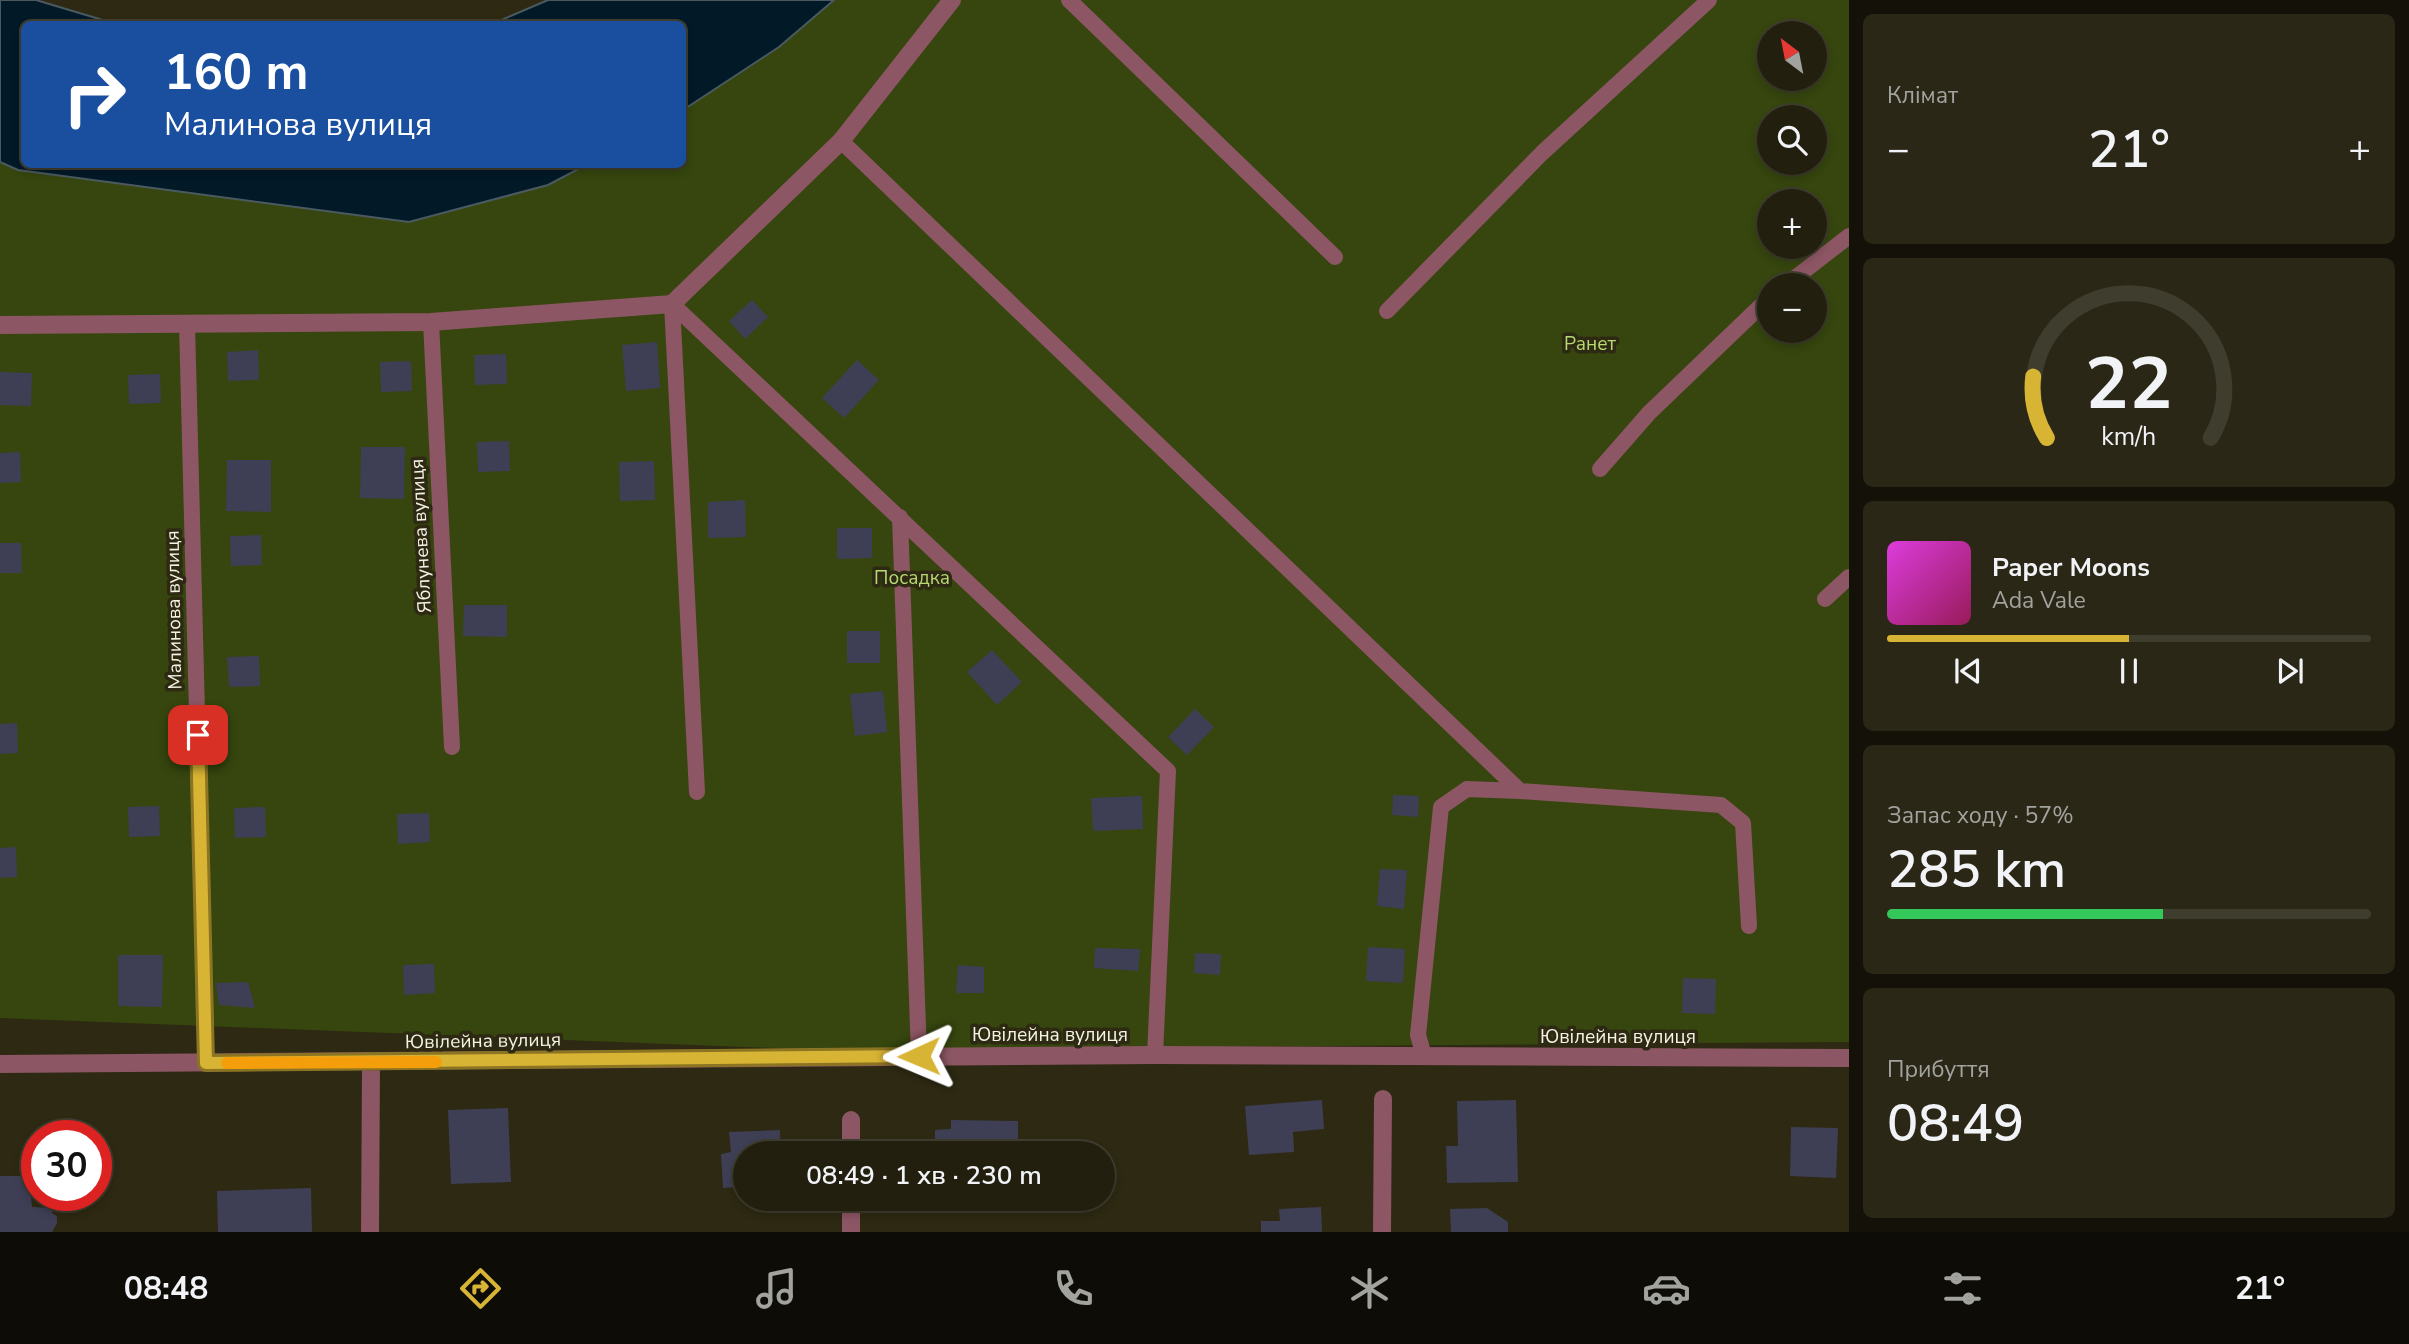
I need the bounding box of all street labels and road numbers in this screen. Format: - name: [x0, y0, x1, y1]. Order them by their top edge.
- street label: Яблунева вулиця: [404, 458, 438, 614]
- street label: Малинова вулиця: [160, 530, 188, 690]
- street label: Ювілейна вулиця: [972, 1022, 1128, 1048]
- street label: Ювілейна вулиця: [1540, 1024, 1696, 1050]
- street label: Ювілейна вулиця: [405, 1027, 561, 1055]

